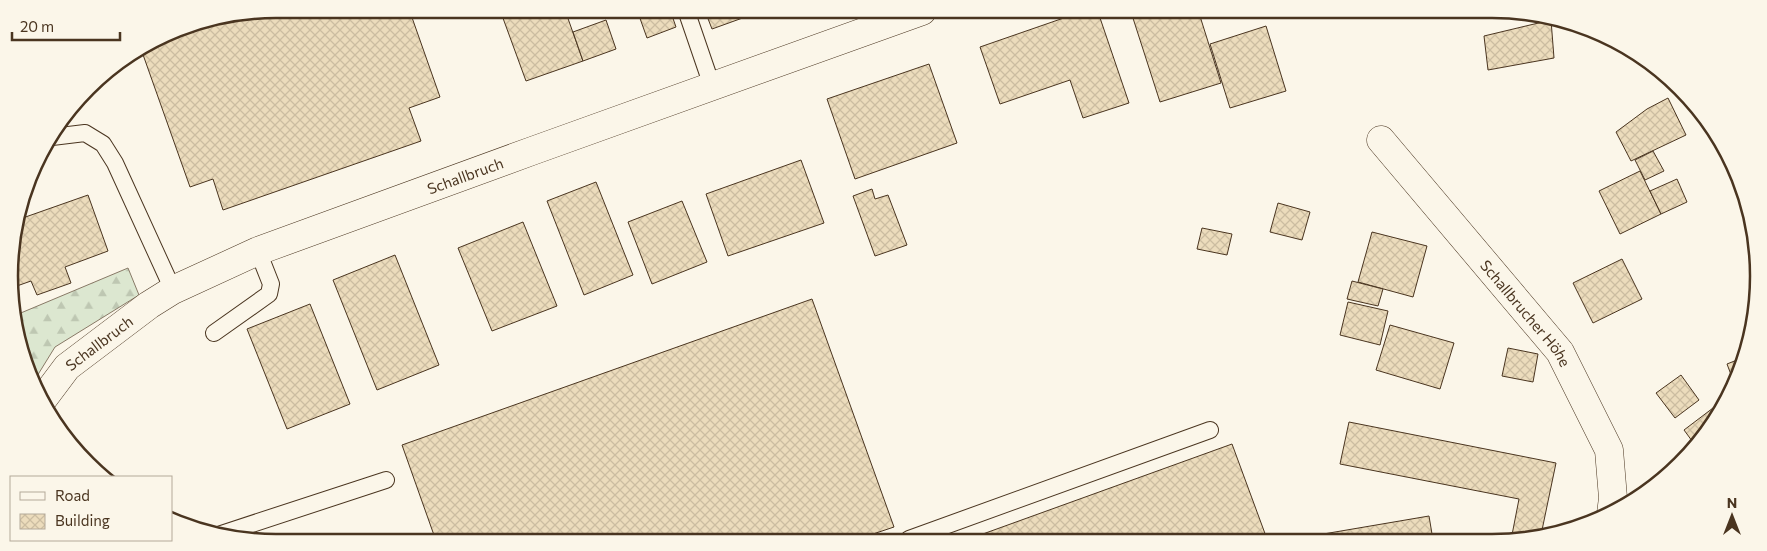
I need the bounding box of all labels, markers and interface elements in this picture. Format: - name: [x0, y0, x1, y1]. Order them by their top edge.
- scale bar: [12, 10, 120, 42]
- text: 20 m: [20, 17, 54, 35]
- street label: Schallbruch: [425, 153, 506, 198]
- street label: Schallbrucher Höhe: [1477, 256, 1575, 370]
- street label: Schallbruch: [62, 312, 136, 374]
- legend: [10, 476, 172, 541]
- text: Road: [55, 486, 90, 504]
- north arrow: [1707, 491, 1757, 541]
- text: N: [1727, 494, 1737, 511]
- text: Building: [55, 511, 110, 529]

